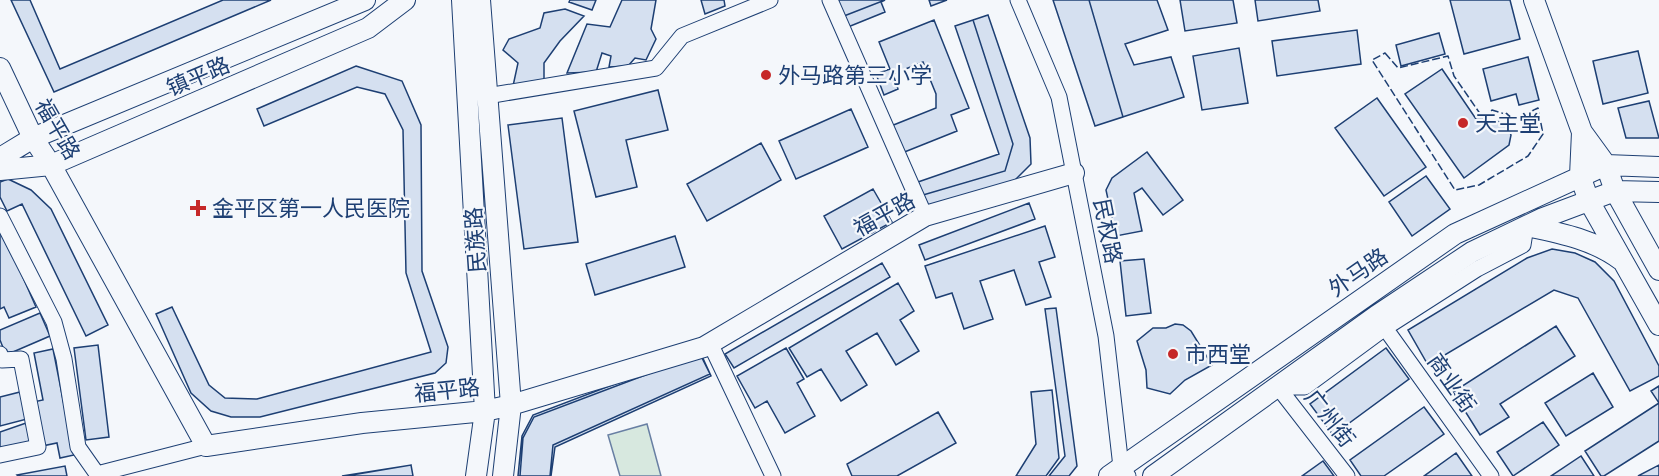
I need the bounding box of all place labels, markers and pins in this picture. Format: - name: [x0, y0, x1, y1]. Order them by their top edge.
- place label: 外马路第三小学: [778, 58, 932, 92]
- marker: 外马路第三小学: [759, 68, 773, 82]
- place label: 天主堂: [1475, 106, 1541, 140]
- marker: 天主堂: [1456, 116, 1470, 130]
- place label: 金平区第一人民医院: [212, 191, 410, 225]
- marker: 金平区第一人民医院: [189, 199, 207, 217]
- place label: 市西堂: [1185, 337, 1251, 371]
- marker: 市西堂: [1166, 347, 1180, 361]

